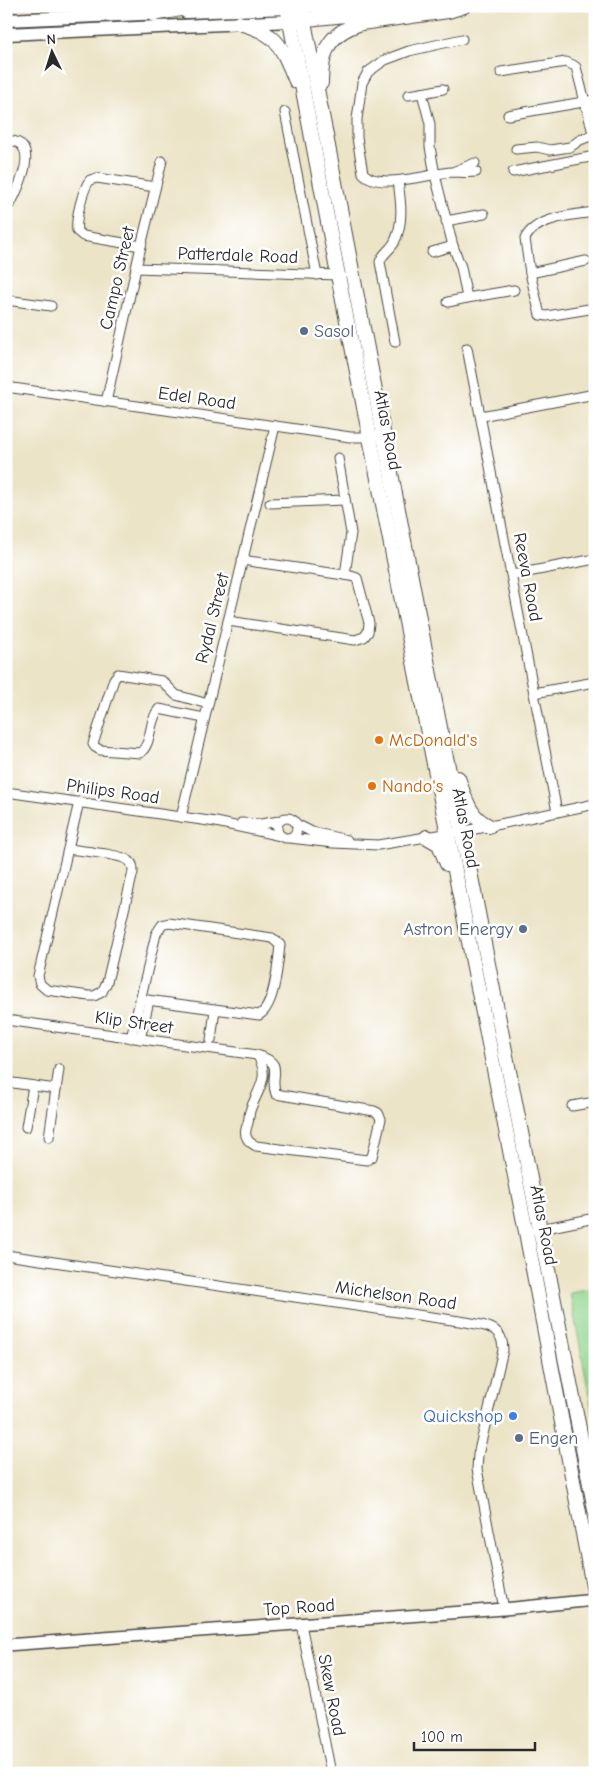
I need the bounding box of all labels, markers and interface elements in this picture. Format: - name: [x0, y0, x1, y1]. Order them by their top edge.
- north arrow: [28, 28, 78, 78]
- text: N: [46, 31, 56, 48]
- street label: Campo Street: [95, 224, 140, 332]
- street label: Patterdale Road: [177, 243, 299, 268]
- place label: Sasol: [314, 321, 354, 342]
- marker: Sasol: [298, 325, 310, 337]
- street label: Edel Road: [157, 383, 237, 414]
- street label: Atlas Road: [369, 388, 406, 472]
- street label: Reeva Road: [509, 531, 546, 623]
- street label: Rydal Street: [191, 570, 234, 665]
- place label: McDonald's: [389, 730, 477, 751]
- marker: McDonald's: [373, 734, 385, 746]
- street label: Philips Road: [65, 775, 161, 808]
- place label: Nando's: [382, 776, 443, 797]
- marker: Nando's: [366, 780, 378, 792]
- street label: Atlas Road: [447, 786, 484, 870]
- place label: Astron Energy: [404, 919, 514, 940]
- marker: Astron Energy: [517, 923, 529, 935]
- street label: Klip Street: [93, 1007, 175, 1038]
- street label: Atlas Road: [525, 1183, 562, 1267]
- street label: Michelson Road: [334, 1277, 458, 1314]
- place label: Quickshop: [423, 1406, 503, 1427]
- marker: Quickshop: [507, 1410, 519, 1422]
- place label: Engen: [529, 1428, 578, 1449]
- marker: Engen: [513, 1432, 525, 1444]
- street label: Top Road: [263, 1595, 336, 1620]
- street label: Skew Road: [313, 1652, 350, 1738]
- scale bar: [414, 1719, 535, 1751]
- text: 100 m: [421, 1728, 463, 1746]

